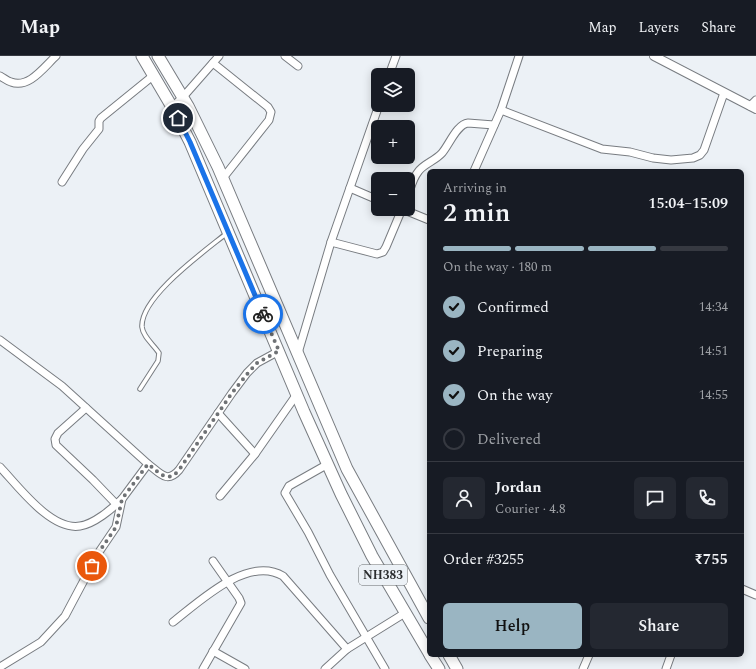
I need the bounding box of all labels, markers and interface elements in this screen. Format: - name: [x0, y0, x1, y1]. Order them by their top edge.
- text: Map: [20, 13, 60, 42]
- text: Map: [588, 17, 617, 38]
- text: Layers: [639, 17, 679, 38]
- text: Share: [701, 17, 736, 38]
- map controls: [371, 68, 415, 216]
- button: layers: [371, 68, 415, 112]
- pin: [161, 101, 195, 135]
- icon: home: [167, 107, 189, 129]
- button: +: [371, 120, 415, 164]
- button: −: [371, 172, 415, 216]
- text: Arriving in: [443, 178, 507, 198]
- text: 15:04–15:09: [648, 192, 728, 215]
- text: 2 min: [443, 193, 510, 233]
- text: On the way · 180 m: [443, 257, 552, 277]
- courier: [243, 294, 283, 334]
- icon: check: [443, 296, 465, 318]
- text: Confirmed: [477, 296, 549, 319]
- text: 14:34: [699, 297, 728, 317]
- icon: bike: [252, 303, 274, 325]
- icon: check: [443, 340, 465, 362]
- text: Preparing: [477, 340, 543, 363]
- text: 14:51: [699, 341, 728, 361]
- icon: check: [443, 384, 465, 406]
- text: On the way: [477, 384, 552, 407]
- text: 14:55: [699, 385, 728, 405]
- text: Delivered: [477, 428, 541, 451]
- text: Jordan: [495, 476, 542, 499]
- button: person: [443, 477, 485, 519]
- button: chat: [634, 477, 676, 519]
- button: phone: [686, 477, 728, 519]
- text: Courier · 4.8: [495, 499, 565, 519]
- text: Order #3255: [443, 548, 524, 571]
- text: ₹755: [694, 548, 728, 571]
- pin: [75, 549, 109, 583]
- icon: bag: [81, 555, 103, 577]
- road number: NH383: [359, 565, 407, 585]
- button: Help: [443, 603, 582, 649]
- button: Share: [590, 603, 728, 649]

